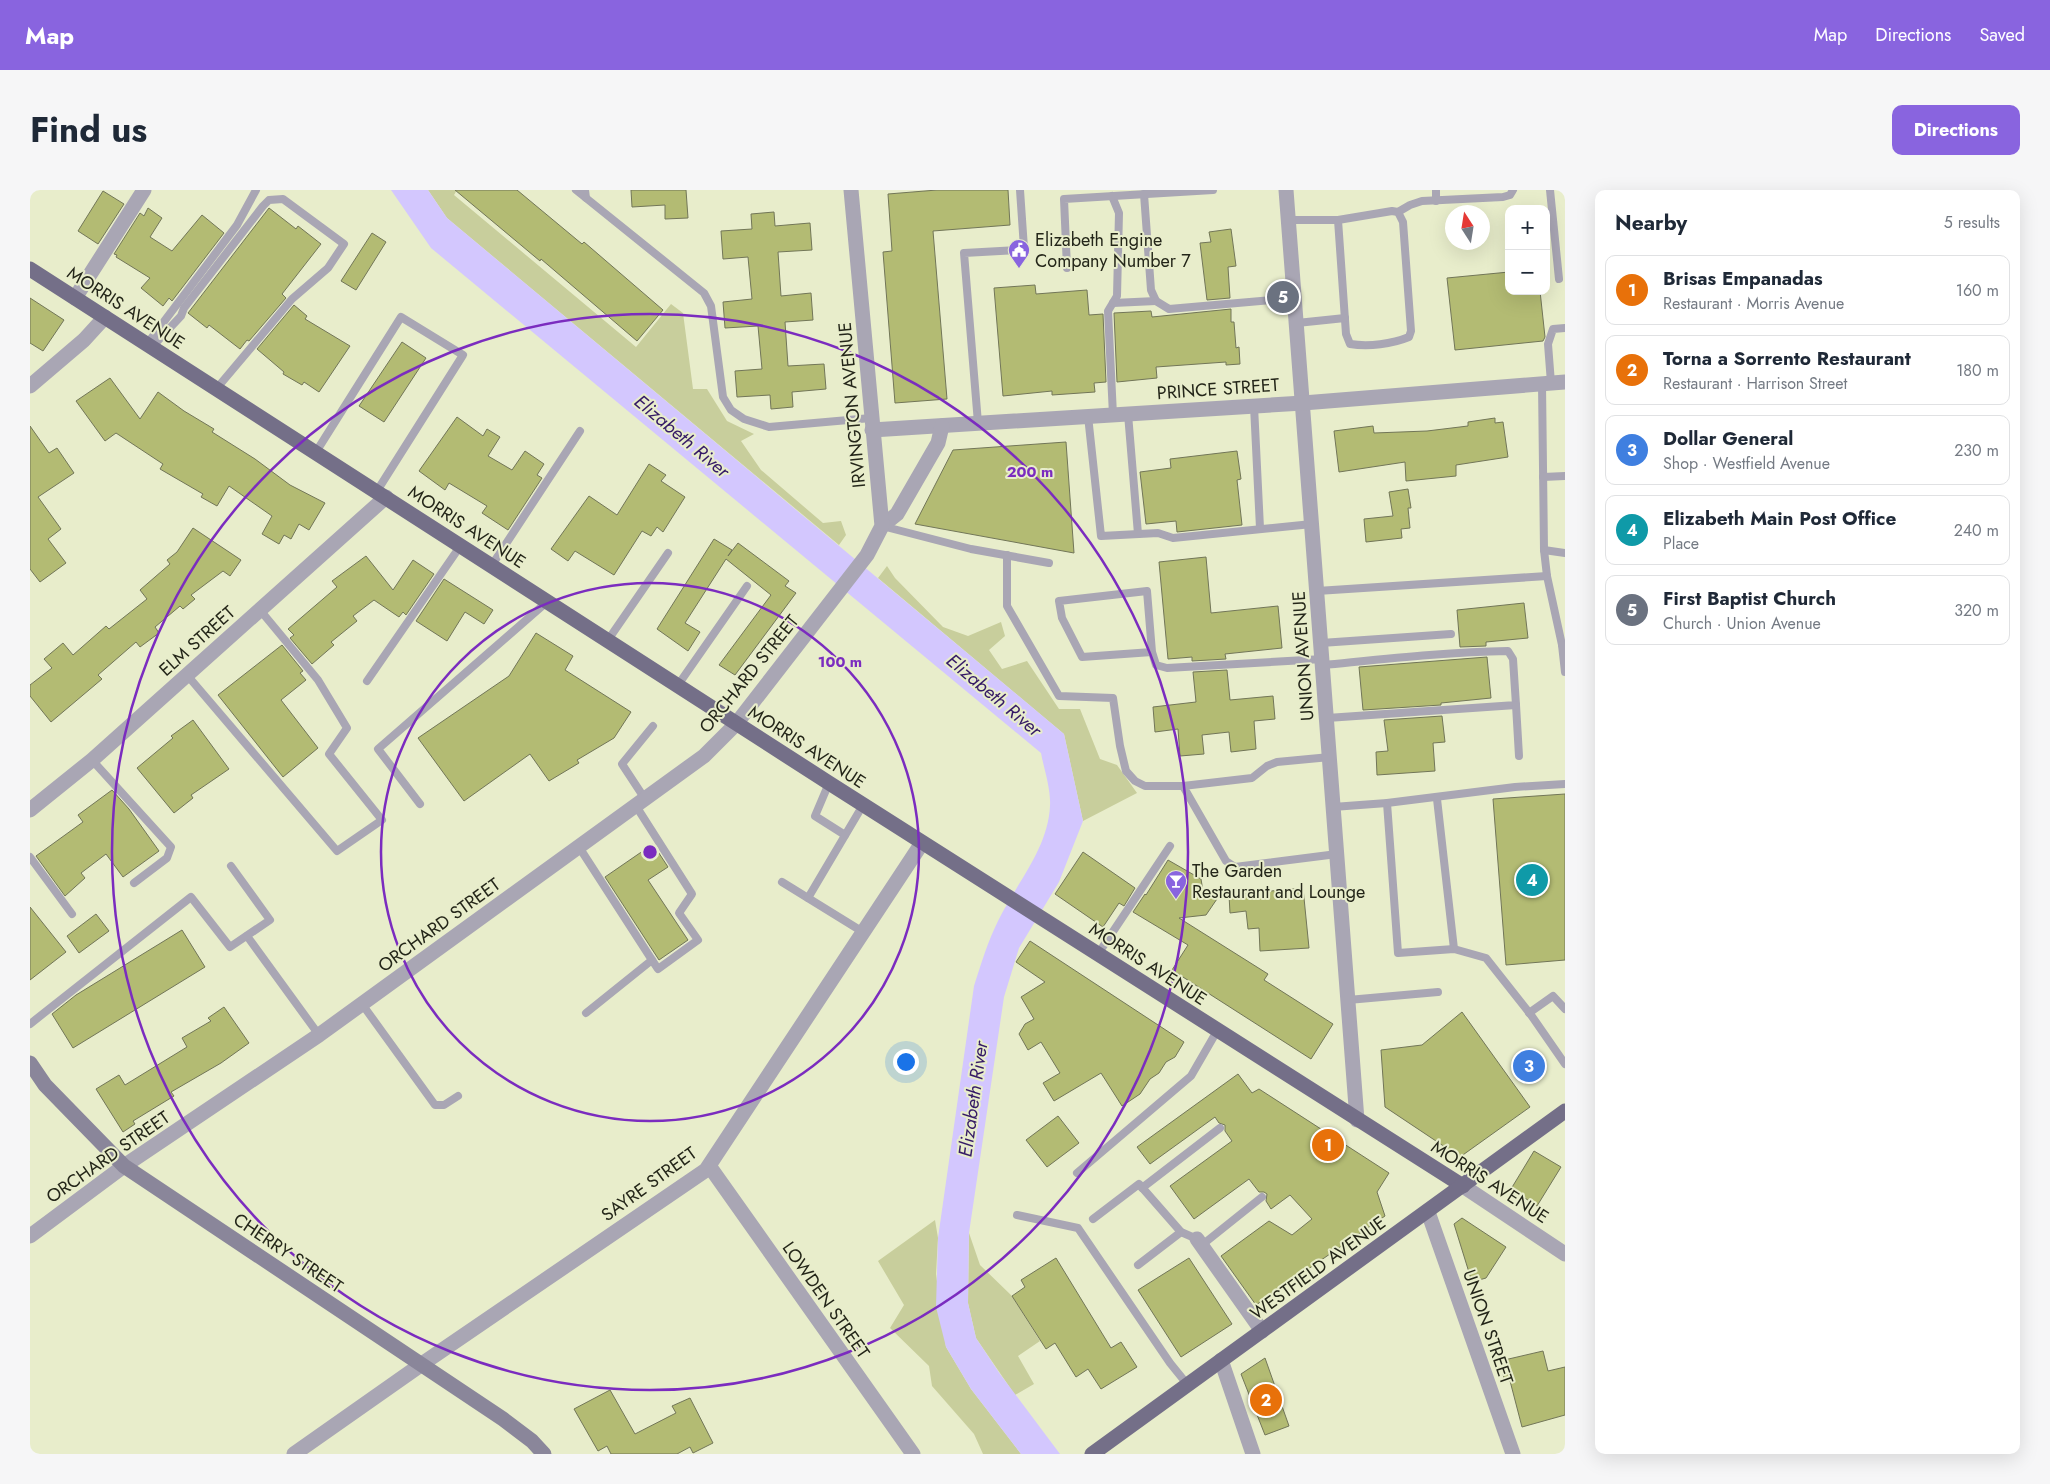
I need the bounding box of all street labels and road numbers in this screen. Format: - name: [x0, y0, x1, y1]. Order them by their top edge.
- street label: MORRIS AVENUE: [62, 260, 190, 356]
- street label: IRVINGTON AVENUE: [832, 321, 872, 489]
- street label: PRINCE STREET: [1156, 372, 1281, 406]
- street label: MORRIS AVENUE: [403, 479, 531, 575]
- street label: UNION AVENUE: [1285, 590, 1321, 722]
- street label: ELM STREET: [153, 599, 241, 682]
- street label: ORCHARD STREET: [693, 609, 805, 739]
- street label: MORRIS AVENUE: [743, 699, 871, 795]
- street label: ORCHARD STREET: [372, 871, 506, 978]
- street label: MORRIS AVENUE: [1084, 916, 1212, 1012]
- street label: ORCHARD STREET: [41, 1104, 176, 1209]
- street label: MORRIS AVENUE: [1426, 1134, 1554, 1230]
- street label: SAYRE STREET: [596, 1140, 703, 1228]
- street label: CHERRY STREET: [228, 1207, 349, 1300]
- street label: WESTFIELD AVENUE: [1245, 1210, 1391, 1326]
- street label: LOWDEN STREET: [776, 1236, 876, 1364]
- street label: UNION STREET: [1456, 1266, 1520, 1388]

